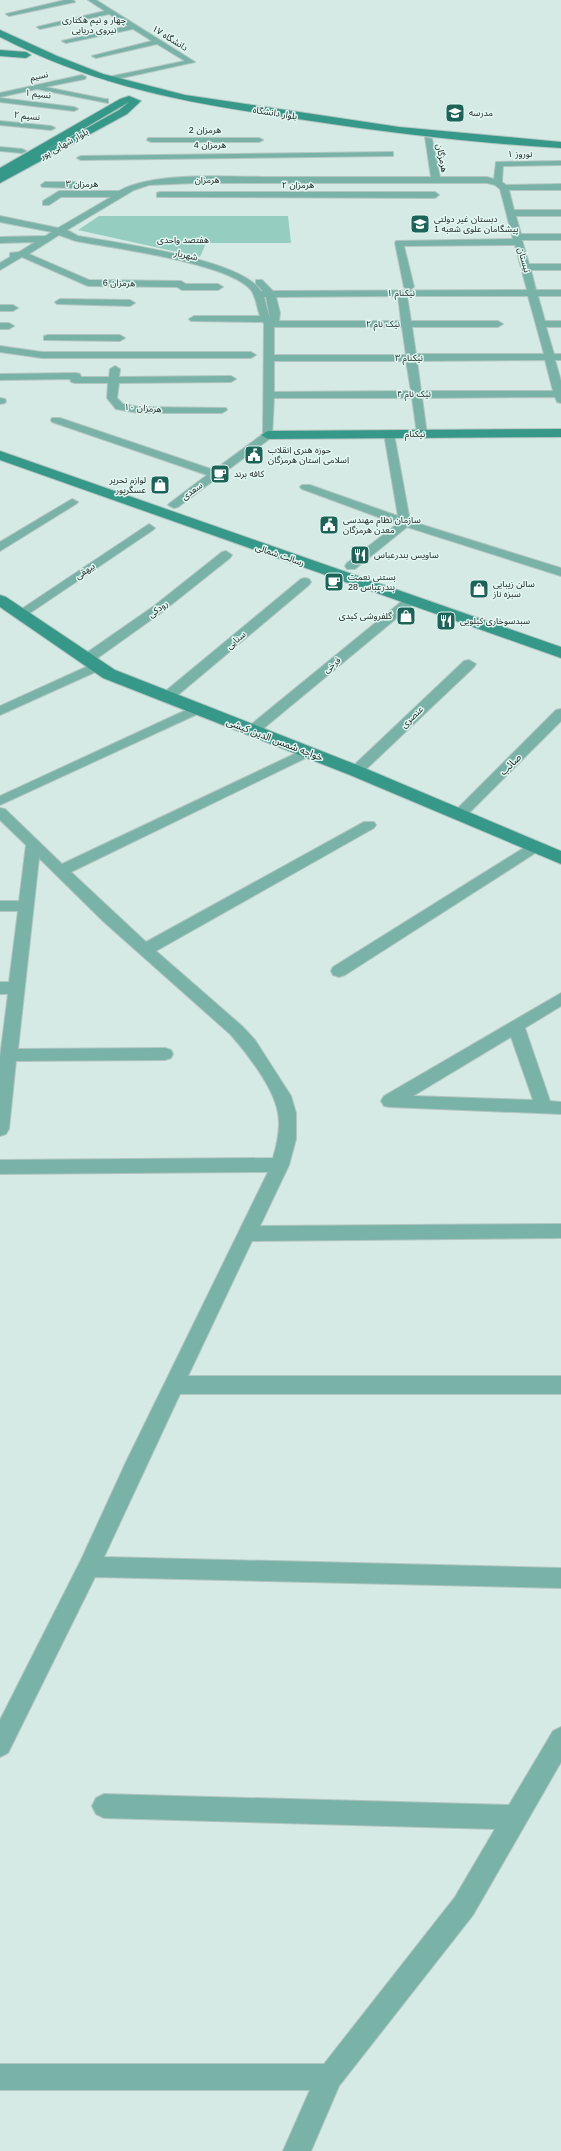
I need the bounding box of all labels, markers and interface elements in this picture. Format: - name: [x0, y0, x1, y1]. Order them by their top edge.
- district label: چهار و نیم هکتاری نیروی دریایی: [62, 15, 126, 36]
- street label: دانشگاه ۱۷: [150, 23, 190, 53]
- street label: نسیم: [29, 69, 50, 85]
- street label: نسیم ۱: [24, 87, 52, 103]
- school or university icon: مدرسه: [444, 102, 466, 124]
- street label: بلوار دانشگاه: [252, 105, 298, 122]
- place label: مدرسه: [469, 108, 493, 119]
- street label: نسیم ۲: [13, 110, 41, 124]
- street label: هرمزان 2: [189, 125, 221, 136]
- street label: بلوار شهابی پور: [37, 127, 90, 163]
- street label: هرمزان 4: [194, 140, 226, 151]
- street label: هرمزگان: [433, 143, 450, 173]
- street label: نوروز ۱: [508, 149, 533, 160]
- street label: هرمزان: [195, 175, 219, 186]
- street label: هرمزان ۳: [66, 179, 98, 190]
- street label: هرمزان ۲: [282, 180, 314, 191]
- school or university icon: دبستان غیر دولتی پیشگامان علوی شعبه 1: [409, 213, 431, 235]
- place label: دبستان غیر دولتی پیشگامان علوی شعبه 1: [434, 214, 519, 235]
- district label: هفتصد واحدی: [157, 235, 209, 245]
- street label: نیستان: [516, 246, 532, 274]
- street label: شهریار: [172, 247, 199, 263]
- street label: هرمزان 6: [103, 278, 135, 289]
- street label: نیکنام ۱: [387, 288, 415, 300]
- street label: نیک نام ۲: [366, 319, 400, 331]
- street label: نیکنام ۳: [395, 353, 423, 365]
- street label: نیک نام ۴: [397, 389, 431, 401]
- street label: هرمزان ۱۰: [124, 402, 162, 415]
- street label: نیکنام: [405, 429, 425, 441]
- public building icon: حوزه هنری انقلاب اسلامی استان هرمزگان: [243, 444, 265, 466]
- place label: حوزه هنری انقلاب اسلامی استان هرمزگان: [268, 445, 349, 466]
- cafe icon: کافه برند: [209, 463, 231, 485]
- place label: کافه برند: [234, 469, 264, 480]
- shop icon: لوازم تحریر عسگرپور: [149, 474, 171, 496]
- place label: لوازم تحریر عسگرپور: [108, 475, 146, 496]
- street label: سعدی: [180, 480, 204, 502]
- public building icon: سازمان نظام مهندسی معدن هرمزگان: [318, 514, 340, 536]
- place label: سازمان نظام مهندسی معدن هرمزگان: [343, 515, 421, 536]
- street label: رسالت شمالی: [254, 542, 306, 569]
- restaurant icon: ساویس بندرعباس: [349, 544, 371, 566]
- place label: ساویس بندرعباس: [374, 550, 439, 561]
- street label: بیهقی: [73, 561, 97, 581]
- cafe icon: بستنی نعمت بندرعباس 28: [323, 571, 345, 593]
- place label: بستنی نعمت بندرعباس 28: [348, 572, 396, 593]
- shop icon: سالن زیبایی سبزه ناز: [468, 578, 490, 600]
- place label: سالن زیبایی سبزه ناز: [492, 579, 535, 600]
- street label: رودکی: [146, 598, 170, 620]
- shop icon: گلفروشی کیدی: [395, 605, 417, 627]
- restaurant icon: سبدسوخاری کیلویی: [435, 610, 457, 632]
- place label: گلفروشی کیدی: [339, 611, 392, 622]
- place label: سبدسوخاری کیلویی: [460, 616, 530, 627]
- street label: سنایی: [224, 629, 248, 651]
- street label: فرخی: [321, 655, 343, 676]
- street label: عنصری: [399, 704, 426, 731]
- street label: خواجه شمس الدين كيشی: [225, 716, 325, 764]
- street label: صائب: [497, 751, 523, 777]

